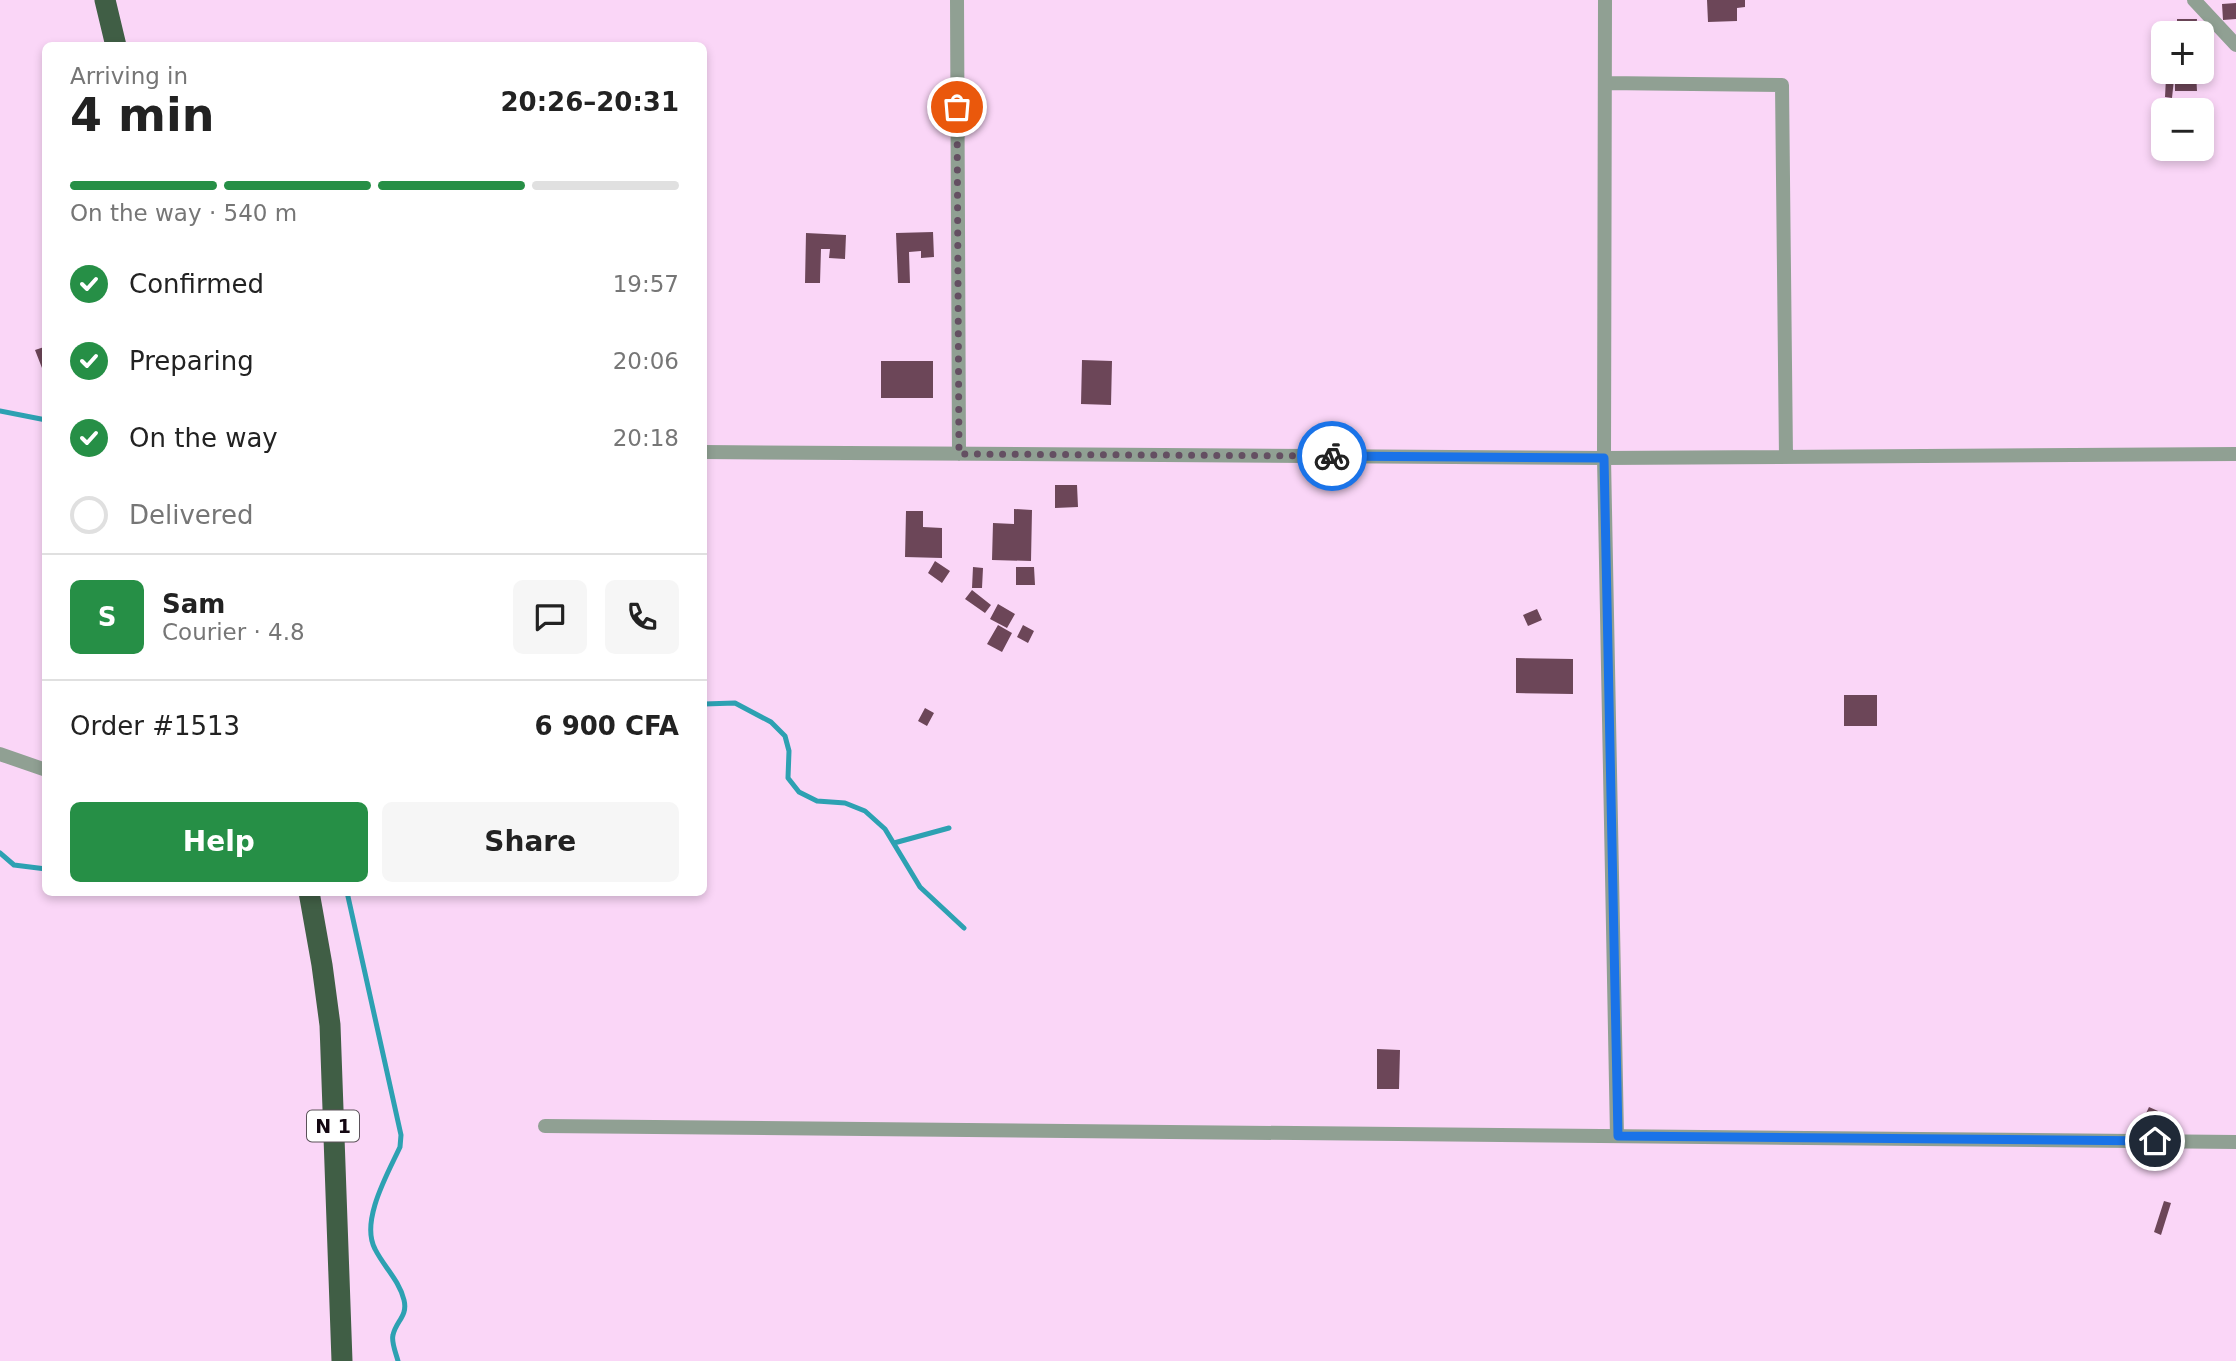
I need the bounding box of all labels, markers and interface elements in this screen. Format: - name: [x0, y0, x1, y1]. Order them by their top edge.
- map controls: [2151, 21, 2214, 161]
- button: +: [2151, 21, 2214, 84]
- text: Arriving in: [70, 63, 188, 89]
- pin: [927, 77, 987, 137]
- text: 20:26–20:31: [500, 87, 679, 117]
- text: 4 min: [70, 88, 214, 142]
- icon: bag: [938, 88, 976, 126]
- button: −: [2151, 98, 2214, 161]
- text: On the way · 540 m: [70, 200, 297, 226]
- icon: check: [70, 265, 108, 303]
- text: Confirmed: [129, 269, 264, 299]
- text: 19:57: [613, 271, 679, 297]
- icon: check: [70, 342, 108, 380]
- text: Preparing: [129, 346, 254, 376]
- text: 20:06: [613, 348, 679, 374]
- icon: check: [70, 419, 108, 457]
- courier: [1297, 421, 1367, 491]
- text: On the way: [129, 423, 278, 453]
- text: 20:18: [613, 425, 679, 451]
- icon: bike: [1313, 437, 1351, 475]
- text: Delivered: [129, 500, 253, 530]
- button: chat: [513, 580, 587, 654]
- button: phone: [605, 580, 679, 654]
- text: Sam: [162, 589, 225, 619]
- text: S: [98, 602, 116, 632]
- text: Courier · 4.8: [162, 619, 305, 645]
- text: Order #1513: [70, 711, 240, 741]
- text: 6 900 CFA: [535, 711, 679, 741]
- button: Help: [70, 802, 368, 882]
- button: Share: [382, 802, 679, 882]
- road number: N 1: [307, 1110, 359, 1142]
- pin: [2125, 1111, 2185, 1171]
- icon: home: [2136, 1122, 2174, 1160]

